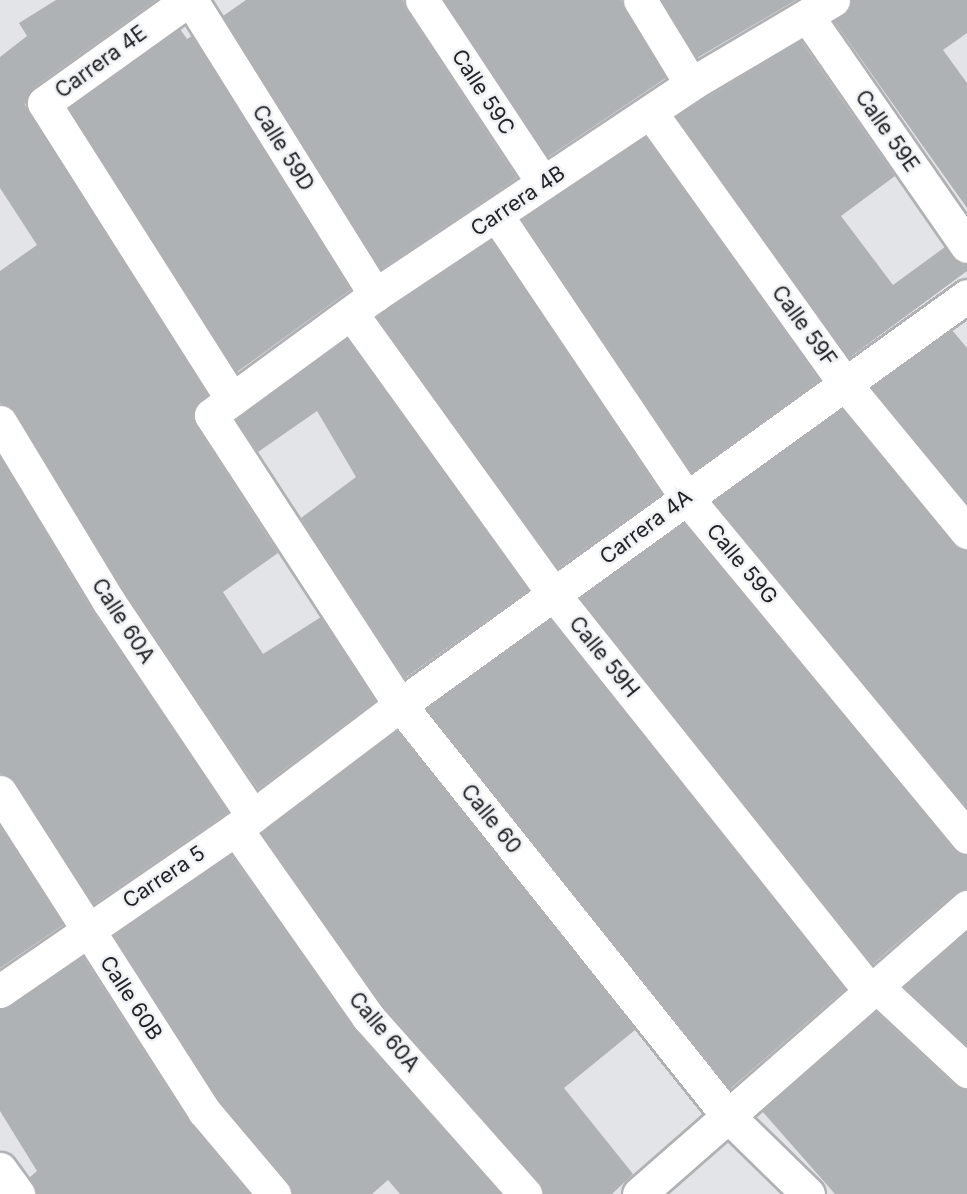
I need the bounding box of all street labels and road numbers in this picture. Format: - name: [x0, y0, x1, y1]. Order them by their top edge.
- street label: Carrera 4E: [50, 20, 152, 104]
- street label: Calle 59C: [446, 45, 520, 139]
- street label: Calle 59E: [850, 85, 924, 177]
- street label: Calle 59D: [247, 100, 319, 196]
- street label: Carrera 4B: [466, 160, 570, 242]
- street label: Calle 59F: [766, 281, 842, 371]
- street label: Carrera 4A: [595, 484, 697, 570]
- street label: Calle 59G: [701, 519, 783, 609]
- street label: Calle 60A: [86, 574, 160, 668]
- street label: Calle 59H: [564, 611, 644, 703]
- street label: Calle 60: [455, 779, 527, 859]
- street label: Carrera 5: [118, 840, 210, 914]
- street label: Calle 60B: [94, 951, 168, 1045]
- street label: Calle 60A: [343, 987, 425, 1077]

